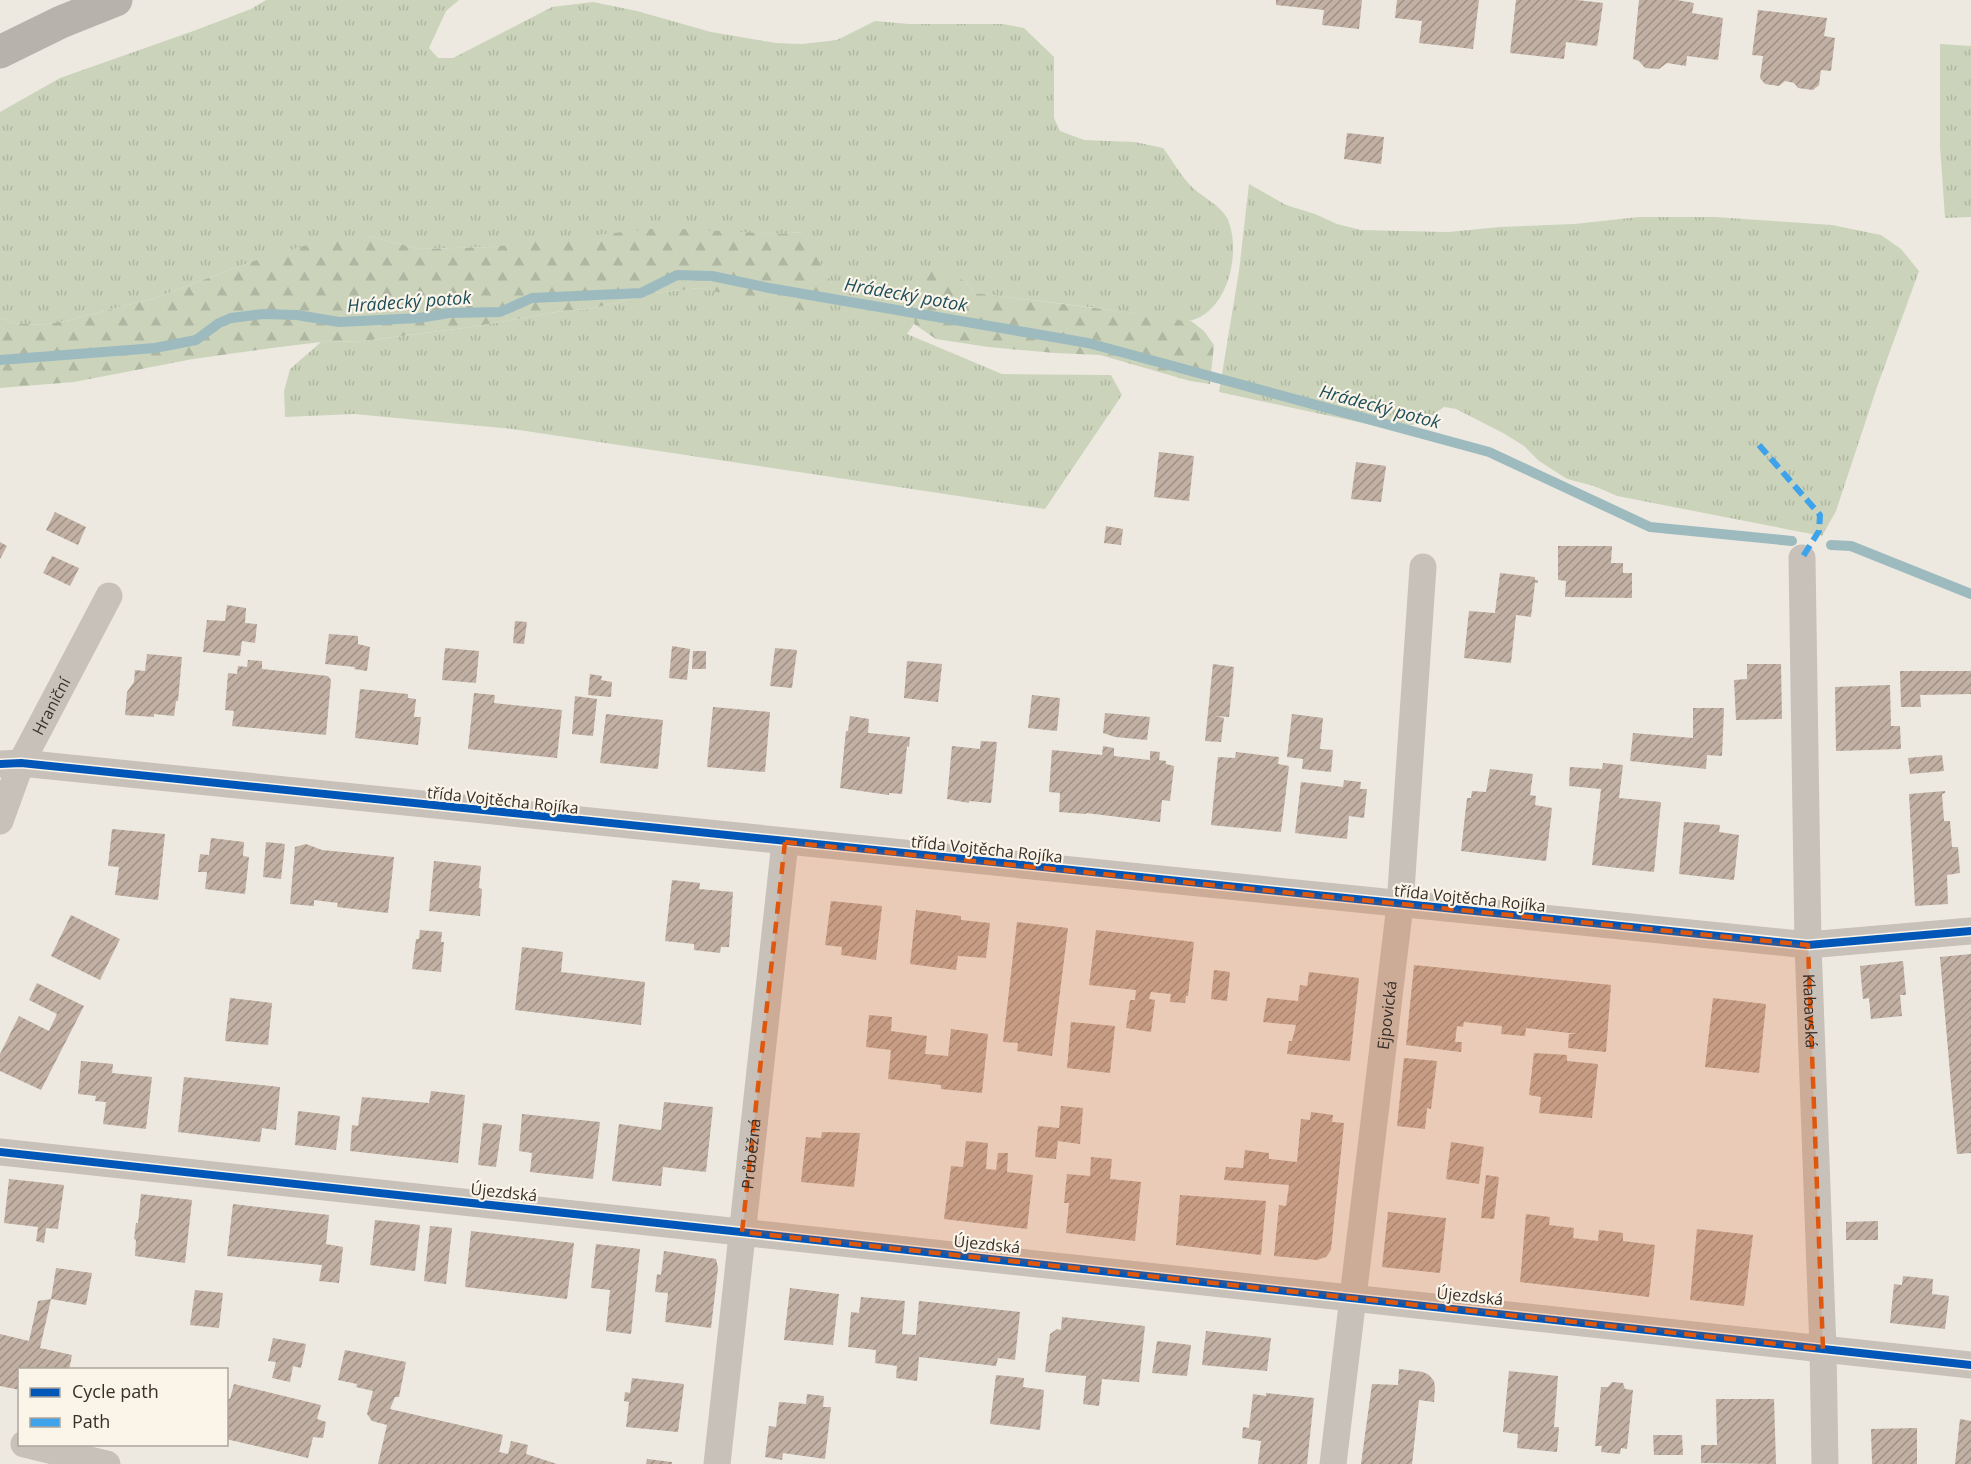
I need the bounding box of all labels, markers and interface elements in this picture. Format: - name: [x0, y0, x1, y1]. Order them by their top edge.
- water label: Hrádecký potok: [843, 271, 970, 317]
- water label: Hrádecký potok: [346, 285, 473, 317]
- water label: Hrádecký potok: [1317, 378, 1444, 434]
- street label: Hraniční: [27, 672, 76, 739]
- street label: třída Vojtěcha Rojíka: [426, 781, 580, 819]
- street label: třída Vojtěcha Rojíka: [910, 830, 1064, 868]
- street label: třída Vojtěcha Rojíka: [1393, 879, 1547, 917]
- street label: Klabavská: [1798, 973, 1823, 1048]
- street label: Ejpovická: [1372, 979, 1402, 1051]
- street label: Průběžná: [736, 1117, 766, 1190]
- street label: Újezdská: [470, 1178, 538, 1206]
- street label: Újezdská: [953, 1230, 1021, 1258]
- street label: Újezdská: [1436, 1282, 1504, 1310]
- legend: [18, 1368, 228, 1446]
- text: Cycle path: [72, 1379, 159, 1403]
- text: Path: [72, 1409, 110, 1433]

